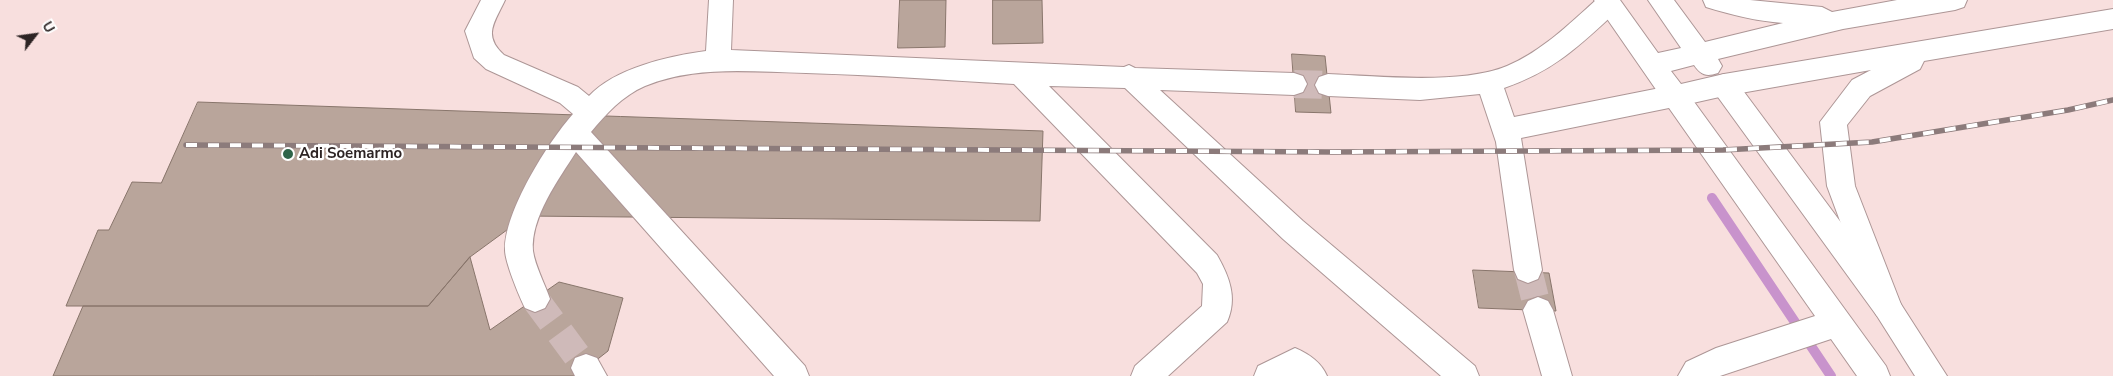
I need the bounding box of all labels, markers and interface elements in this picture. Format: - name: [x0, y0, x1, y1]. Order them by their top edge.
- north arrow: [10, 10, 60, 60]
- text: U: [38, 18, 59, 36]
- place label: Adi Soemarmo: [299, 145, 402, 163]
- marker: Adi Soemarmo: [281, 147, 295, 161]

